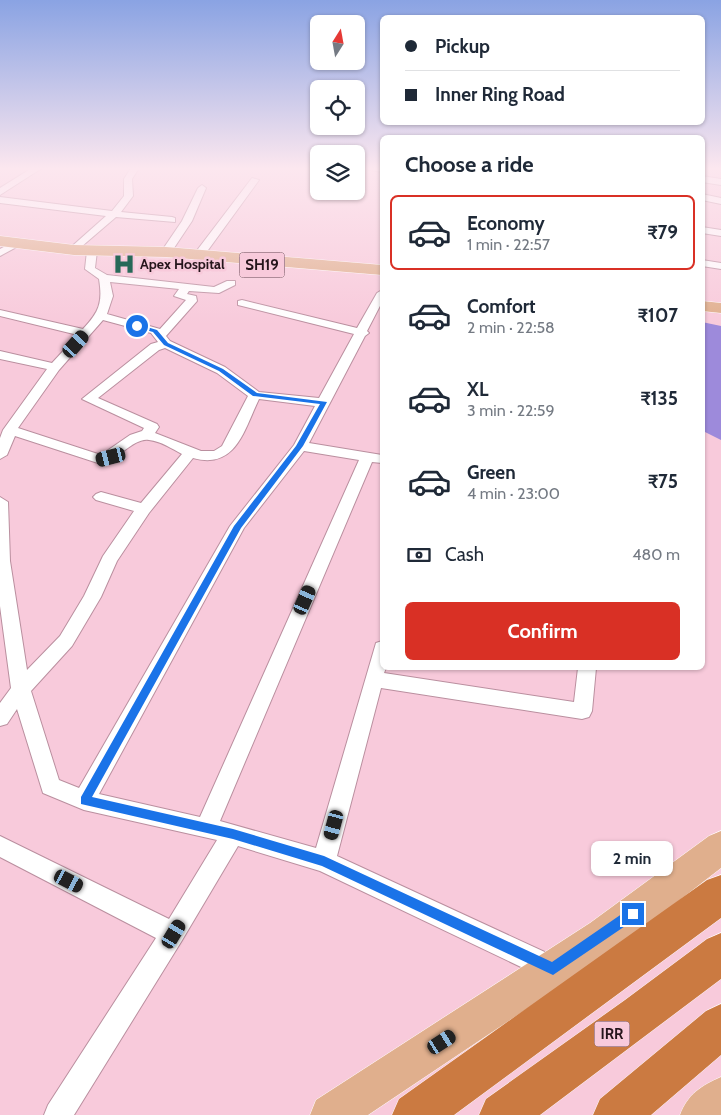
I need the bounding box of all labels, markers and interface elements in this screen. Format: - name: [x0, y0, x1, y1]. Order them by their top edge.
- north arrow: [310, 15, 365, 70]
- map controls: [310, 15, 365, 200]
- text: Pickup: [435, 35, 490, 58]
- button: locate: [310, 80, 365, 135]
- text: Inner Ring Road: [435, 83, 565, 106]
- button: layers: [310, 145, 365, 200]
- text: Choose a ride: [405, 151, 534, 178]
- icon: car: [407, 210, 452, 255]
- text: Economy: [467, 212, 545, 235]
- text: ₹79: [647, 221, 678, 244]
- text: 1 min · 22:57: [467, 235, 550, 254]
- hospital icon: Apex Hospital: [111, 251, 137, 277]
- road number: SH19: [240, 252, 284, 278]
- place label: Apex Hospital: [140, 255, 225, 273]
- icon: car: [407, 293, 452, 338]
- text: Comfort: [467, 295, 536, 318]
- text: ₹107: [638, 304, 678, 327]
- route start: [126, 315, 148, 337]
- text: 2 min · 22:58: [467, 318, 555, 337]
- car: [60, 328, 91, 360]
- icon: car: [407, 376, 452, 421]
- text: XL: [467, 378, 488, 401]
- text: ₹135: [640, 387, 678, 410]
- text: 3 min · 22:59: [467, 401, 554, 420]
- car: [94, 446, 127, 468]
- icon: car: [407, 459, 452, 504]
- text: Green: [467, 461, 516, 484]
- text: ₹75: [648, 470, 678, 493]
- text: 4 min · 23:00: [467, 484, 560, 503]
- icon: cash: [405, 541, 433, 569]
- text: Cash: [445, 543, 484, 566]
- text: 480 m: [632, 545, 680, 564]
- car: [292, 583, 317, 617]
- button: Confirm: [405, 602, 680, 660]
- car: [322, 809, 345, 841]
- callout: 2 min: [592, 842, 674, 876]
- text: 2 min: [613, 849, 651, 868]
- car: [52, 868, 85, 894]
- route end: [622, 903, 644, 925]
- car: [159, 917, 188, 951]
- road number: IRR: [594, 1022, 630, 1046]
- car: [425, 1028, 458, 1056]

